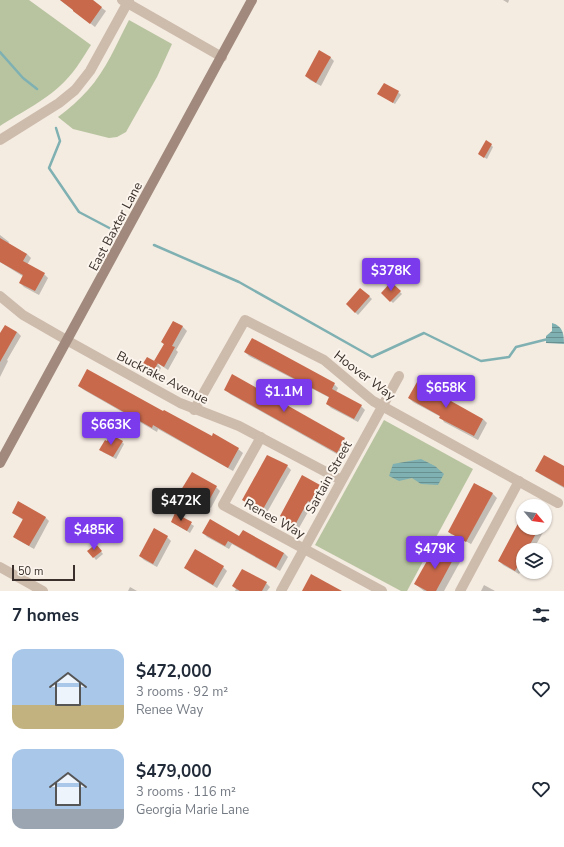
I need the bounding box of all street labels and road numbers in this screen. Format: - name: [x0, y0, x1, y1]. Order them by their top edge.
- street label: East Baxter Lane: [85, 179, 147, 274]
- street label: Buckrake Avenue: [113, 347, 212, 409]
- street label: Hoover Way: [330, 347, 399, 405]
- street label: Sartain Street: [301, 438, 356, 517]
- street label: Renee Way: [241, 495, 308, 543]

